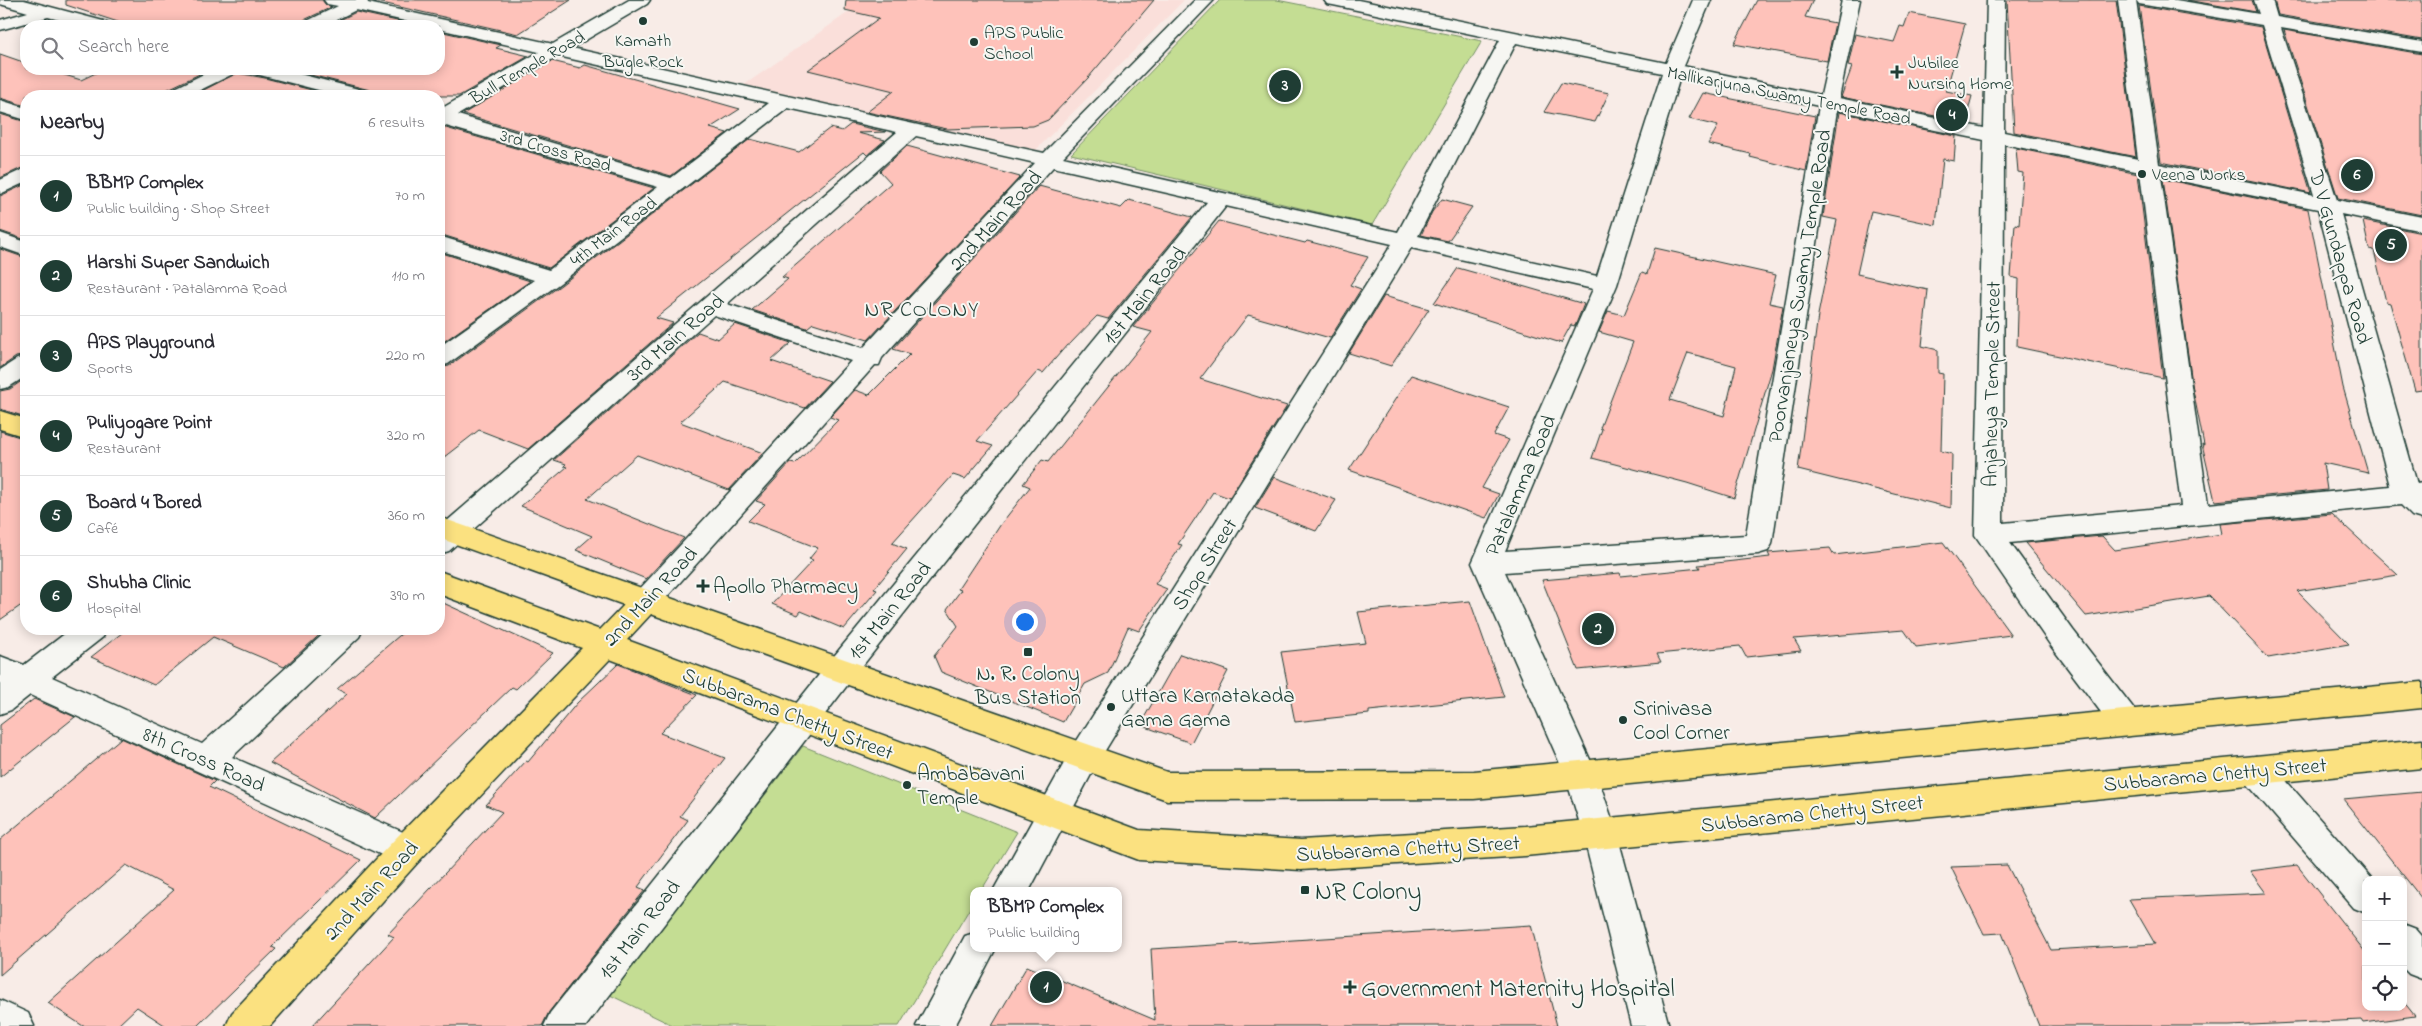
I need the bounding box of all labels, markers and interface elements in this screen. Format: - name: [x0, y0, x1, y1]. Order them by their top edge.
- marker: Kamath Bugle Rock: [637, 15, 649, 27]
- search box: [20, 20, 445, 75]
- place label: APS Public School: [984, 21, 1063, 68]
- street label: Bull Temple Road: [465, 25, 590, 113]
- place label: Kamath Bugle Rock: [602, 29, 683, 77]
- icon: search: [38, 34, 66, 62]
- text: Search here: [78, 34, 169, 61]
- marker: APS Public School: [968, 36, 980, 48]
- place label: Jubilee Nursing Home: [1908, 51, 2013, 99]
- street label: Mallikarjuna Swamy Temple Road: [1664, 61, 1913, 133]
- marker: Jubilee Nursing Home: [1890, 65, 1904, 79]
- pin: 3: [1269, 67, 1301, 105]
- pin: 4: [1936, 96, 1968, 134]
- text: Nearby: [40, 108, 104, 138]
- text: 6 results: [368, 111, 425, 135]
- street label: 3rd Cross Road: [497, 124, 614, 180]
- street label: Poorvanjaneya Swamy Temple Road: [1761, 127, 1843, 445]
- pin: 6: [2341, 156, 2373, 194]
- place label: Veena Works: [2151, 163, 2246, 189]
- street label: 2nd Main Road: [943, 164, 1050, 279]
- street label: D V Gundappa Road: [2300, 166, 2378, 348]
- marker: Veena Works: [2136, 168, 2148, 180]
- text: BBMP Complex: [87, 170, 204, 197]
- text: 1: [53, 184, 59, 208]
- text: 70 m: [395, 184, 425, 208]
- street label: 4th Main Road: [565, 191, 663, 274]
- text: Public building · Shop Street: [87, 197, 270, 221]
- pin: 5: [2375, 226, 2407, 264]
- street label: 1st Main Road: [1097, 240, 1195, 352]
- text: Harshi Super Sandwich: [87, 250, 269, 277]
- text: 2: [52, 264, 60, 288]
- text: 110 m: [391, 264, 425, 288]
- text: Restaurant · Patalamma Road: [87, 277, 287, 301]
- street label: Anjaheya Temple Street: [1976, 281, 2012, 487]
- street label: 3rd Main Road: [621, 287, 732, 390]
- district label: NR COLONY: [865, 295, 979, 327]
- text: APS Playground: [87, 330, 215, 357]
- text: 3: [53, 344, 59, 368]
- text: 220 m: [386, 344, 425, 368]
- text: Sports: [87, 357, 133, 381]
- text: Puliyogare Point: [87, 410, 212, 437]
- street label: Patalamma Road: [1479, 411, 1565, 561]
- text: 4: [53, 424, 59, 448]
- text: 320 m: [387, 424, 425, 448]
- text: Restaurant: [87, 437, 161, 461]
- text: Board 4 Bored: [87, 490, 202, 517]
- text: 5: [51, 504, 61, 528]
- text: 360 m: [388, 504, 425, 528]
- street label: Shop Street: [1165, 513, 1246, 617]
- text: Café: [87, 517, 118, 541]
- street label: 2nd Main Road: [597, 541, 706, 654]
- street label: 1st Main Road: [842, 555, 940, 667]
- text: Shubha Clinic: [87, 570, 191, 597]
- place label: Apollo Pharmacy: [713, 573, 858, 605]
- marker: Apollo Pharmacy: [697, 580, 709, 592]
- text: 6: [52, 584, 60, 608]
- text: 390 m: [390, 584, 425, 608]
- text: Hospital: [87, 597, 141, 621]
- your location: [1012, 609, 1038, 635]
- pin: 2: [1582, 610, 1614, 648]
- marker: N. R. Colony Bus Station: [1022, 646, 1034, 658]
- place label: N. R. Colony Bus Station: [974, 660, 1081, 714]
- street label: Subbarama Chetty Street: [677, 661, 897, 771]
- place label: Uttara Karnatakada Gama Gama: [1121, 682, 1295, 736]
- place label: Srinivasa Cool Corner: [1633, 695, 1730, 749]
- marker: Uttara Karnatakada Gama Gama: [1105, 701, 1117, 713]
- marker: Srinivasa Cool Corner: [1617, 714, 1629, 726]
- street label: 8th Cross Road: [137, 720, 269, 801]
- street label: Subbarama Chetty Street: [2102, 751, 2328, 803]
- place label: Ambabavani Temple: [917, 760, 1025, 814]
- marker: Ambabavani Temple: [901, 779, 913, 791]
- street label: Subbarama Chetty Street: [1699, 788, 1925, 844]
- street label: Subbarama Chetty Street: [1296, 829, 1521, 873]
- street label: 2nd Main Road: [318, 835, 427, 948]
- street label: 1st Main Road: [592, 874, 689, 986]
- place label: NR Colony: [1315, 875, 1421, 912]
- map controls: [2362, 876, 2407, 1011]
- button: +: [2362, 876, 2407, 921]
- marker: NR Colony: [1299, 884, 1311, 896]
- popup: [970, 887, 1122, 952]
- text: BBMP Complex: [988, 894, 1104, 921]
- text: Public building: [988, 921, 1080, 945]
- button: −: [2362, 921, 2407, 966]
- button: locate: [2362, 966, 2407, 1011]
- pin: 1: [1030, 968, 1062, 1006]
- place label: Government Maternity Hospital: [1361, 972, 1675, 1009]
- marker: Government Maternity Hospital: [1343, 980, 1357, 994]

